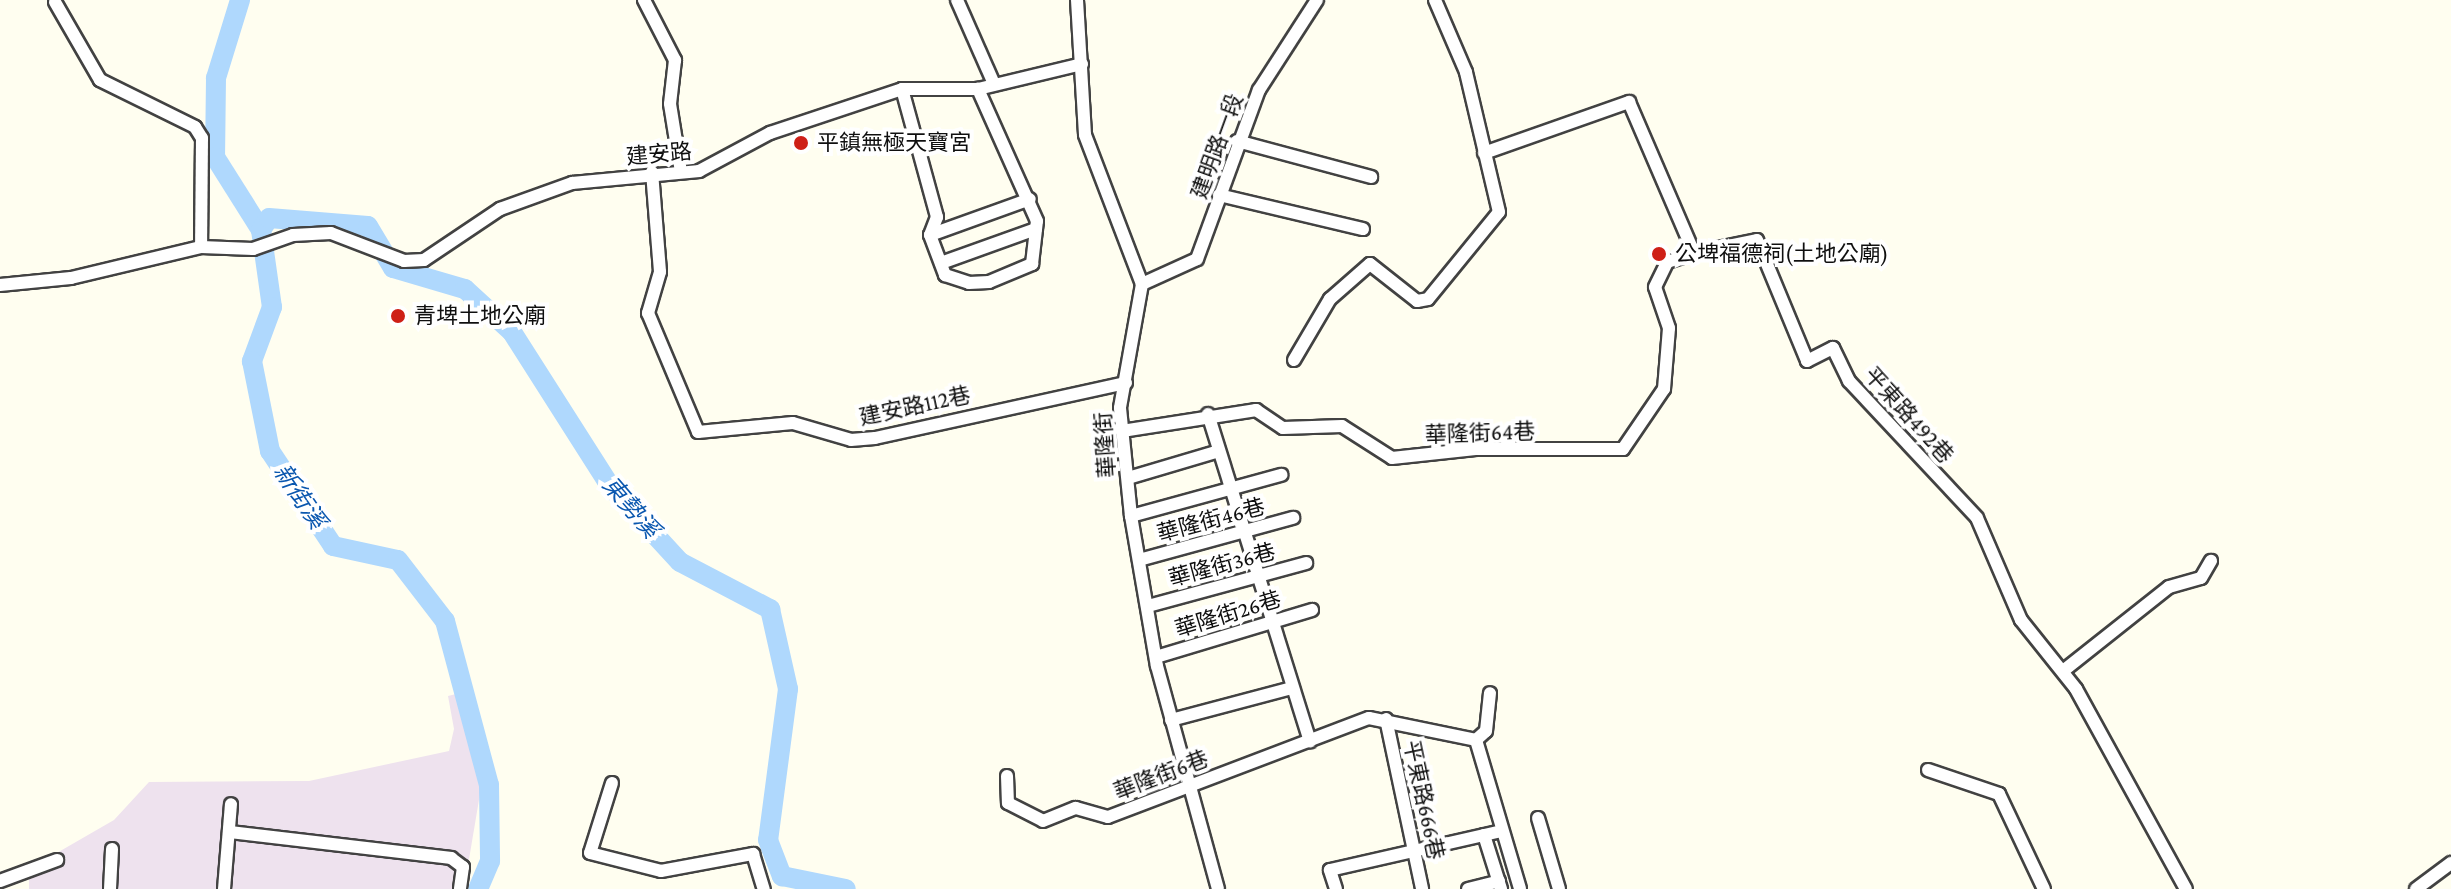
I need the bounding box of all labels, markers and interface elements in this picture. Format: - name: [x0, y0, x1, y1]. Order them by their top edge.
- street label: 建明路一段: [1186, 90, 1248, 202]
- place label: 平鎮無極天寶宮: [817, 130, 971, 156]
- marker: 平鎮無極天寶宮: [792, 134, 810, 152]
- street label: 建安路: [625, 138, 693, 170]
- place label: 公埤福德祠(土地公廟): [1675, 241, 1888, 267]
- marker: 公埤福德祠(土地公廟): [1650, 245, 1668, 263]
- place label: 青埤土地公廟: [414, 303, 546, 329]
- marker: 青埤土地公廟: [389, 307, 407, 325]
- street label: 平東路492巷: [1859, 361, 1959, 469]
- street label: 建安路112巷: [857, 381, 973, 431]
- street label: 華隆街: [1090, 411, 1120, 479]
- street label: 華隆街64巷: [1424, 418, 1536, 448]
- water label: 新街溪: [268, 458, 332, 534]
- water label: 東勢溪: [597, 470, 665, 544]
- street label: 華隆街46巷: [1154, 493, 1268, 547]
- street label: 華隆街36巷: [1166, 538, 1278, 592]
- street label: 華隆街26巷: [1172, 585, 1284, 643]
- street label: 平東路666巷: [1398, 738, 1450, 862]
- street label: 華隆街6巷: [1110, 745, 1212, 805]

